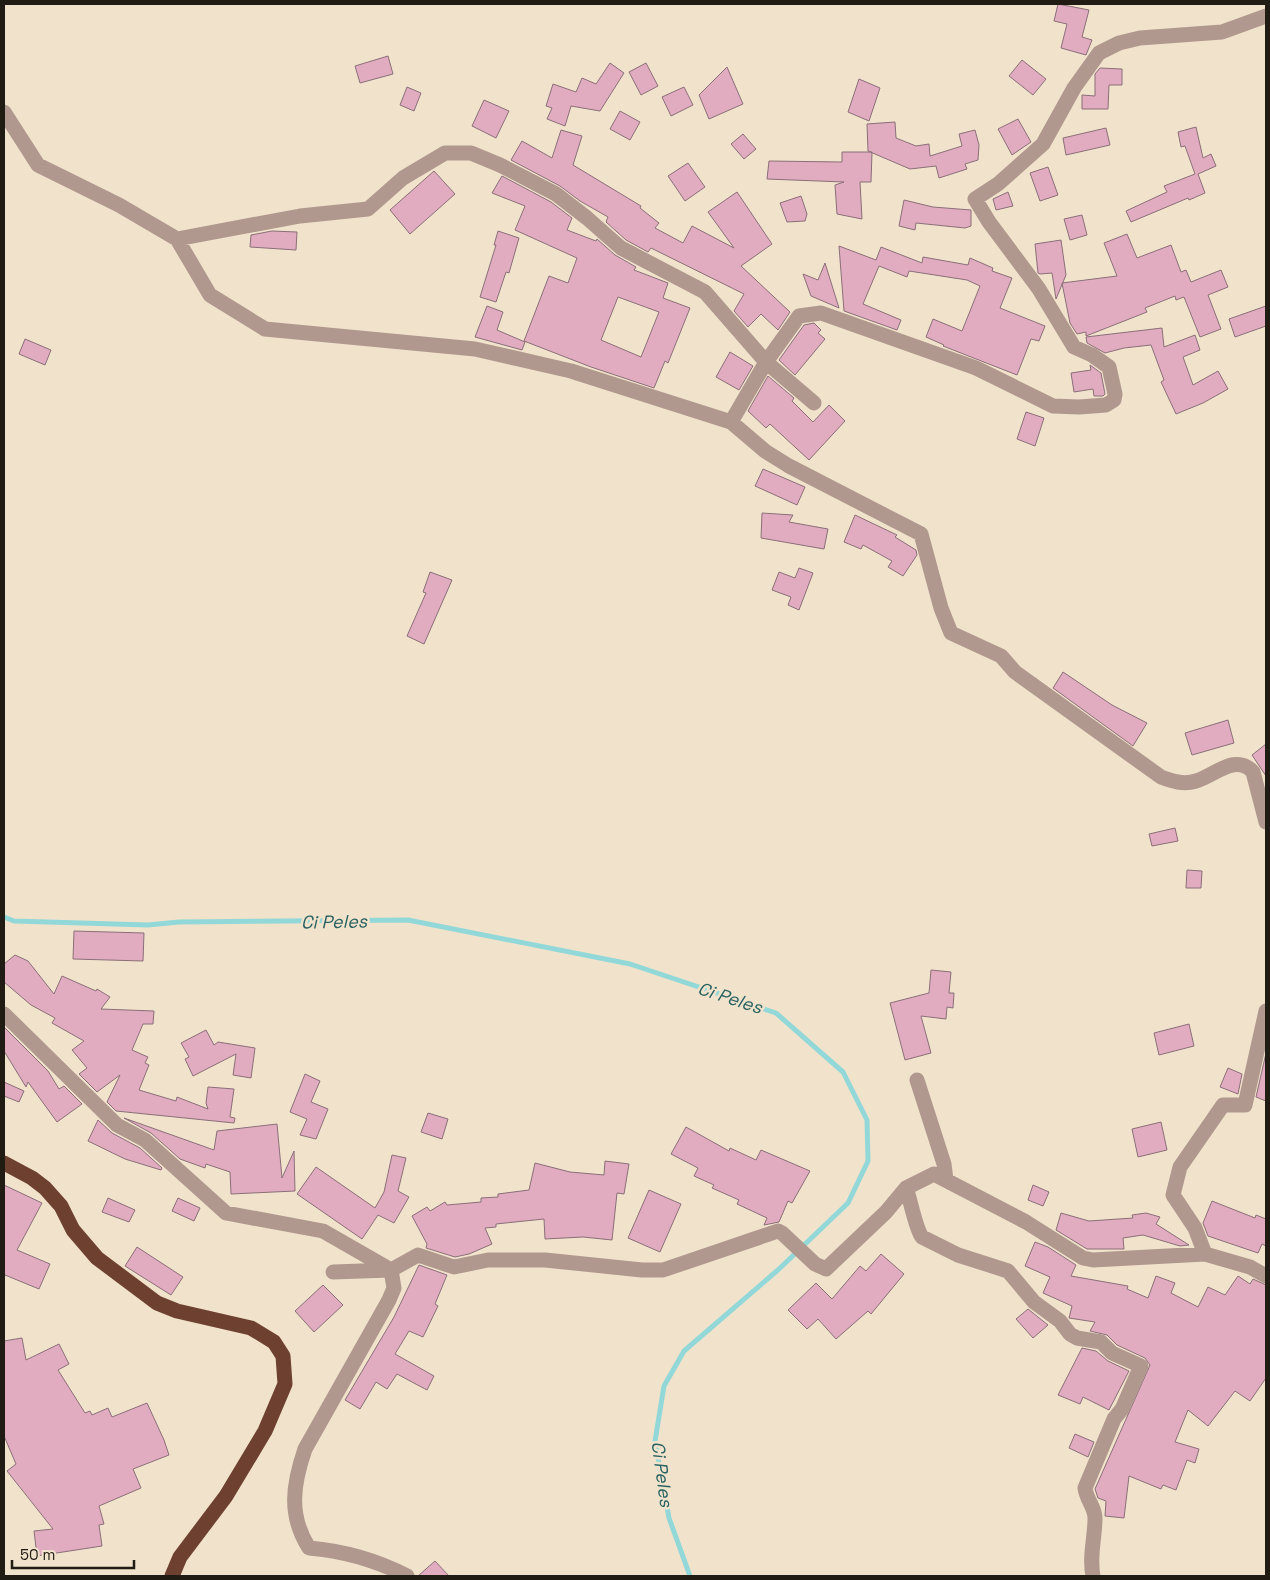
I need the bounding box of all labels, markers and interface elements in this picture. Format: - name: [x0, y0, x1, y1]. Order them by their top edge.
- water label: Ci Peles: [301, 909, 368, 934]
- water label: Ci Peles: [695, 976, 766, 1019]
- water label: Ci Peles: [646, 1439, 679, 1509]
- scale bar: [12, 1538, 135, 1570]
- text: 50 m: [20, 1545, 55, 1564]

